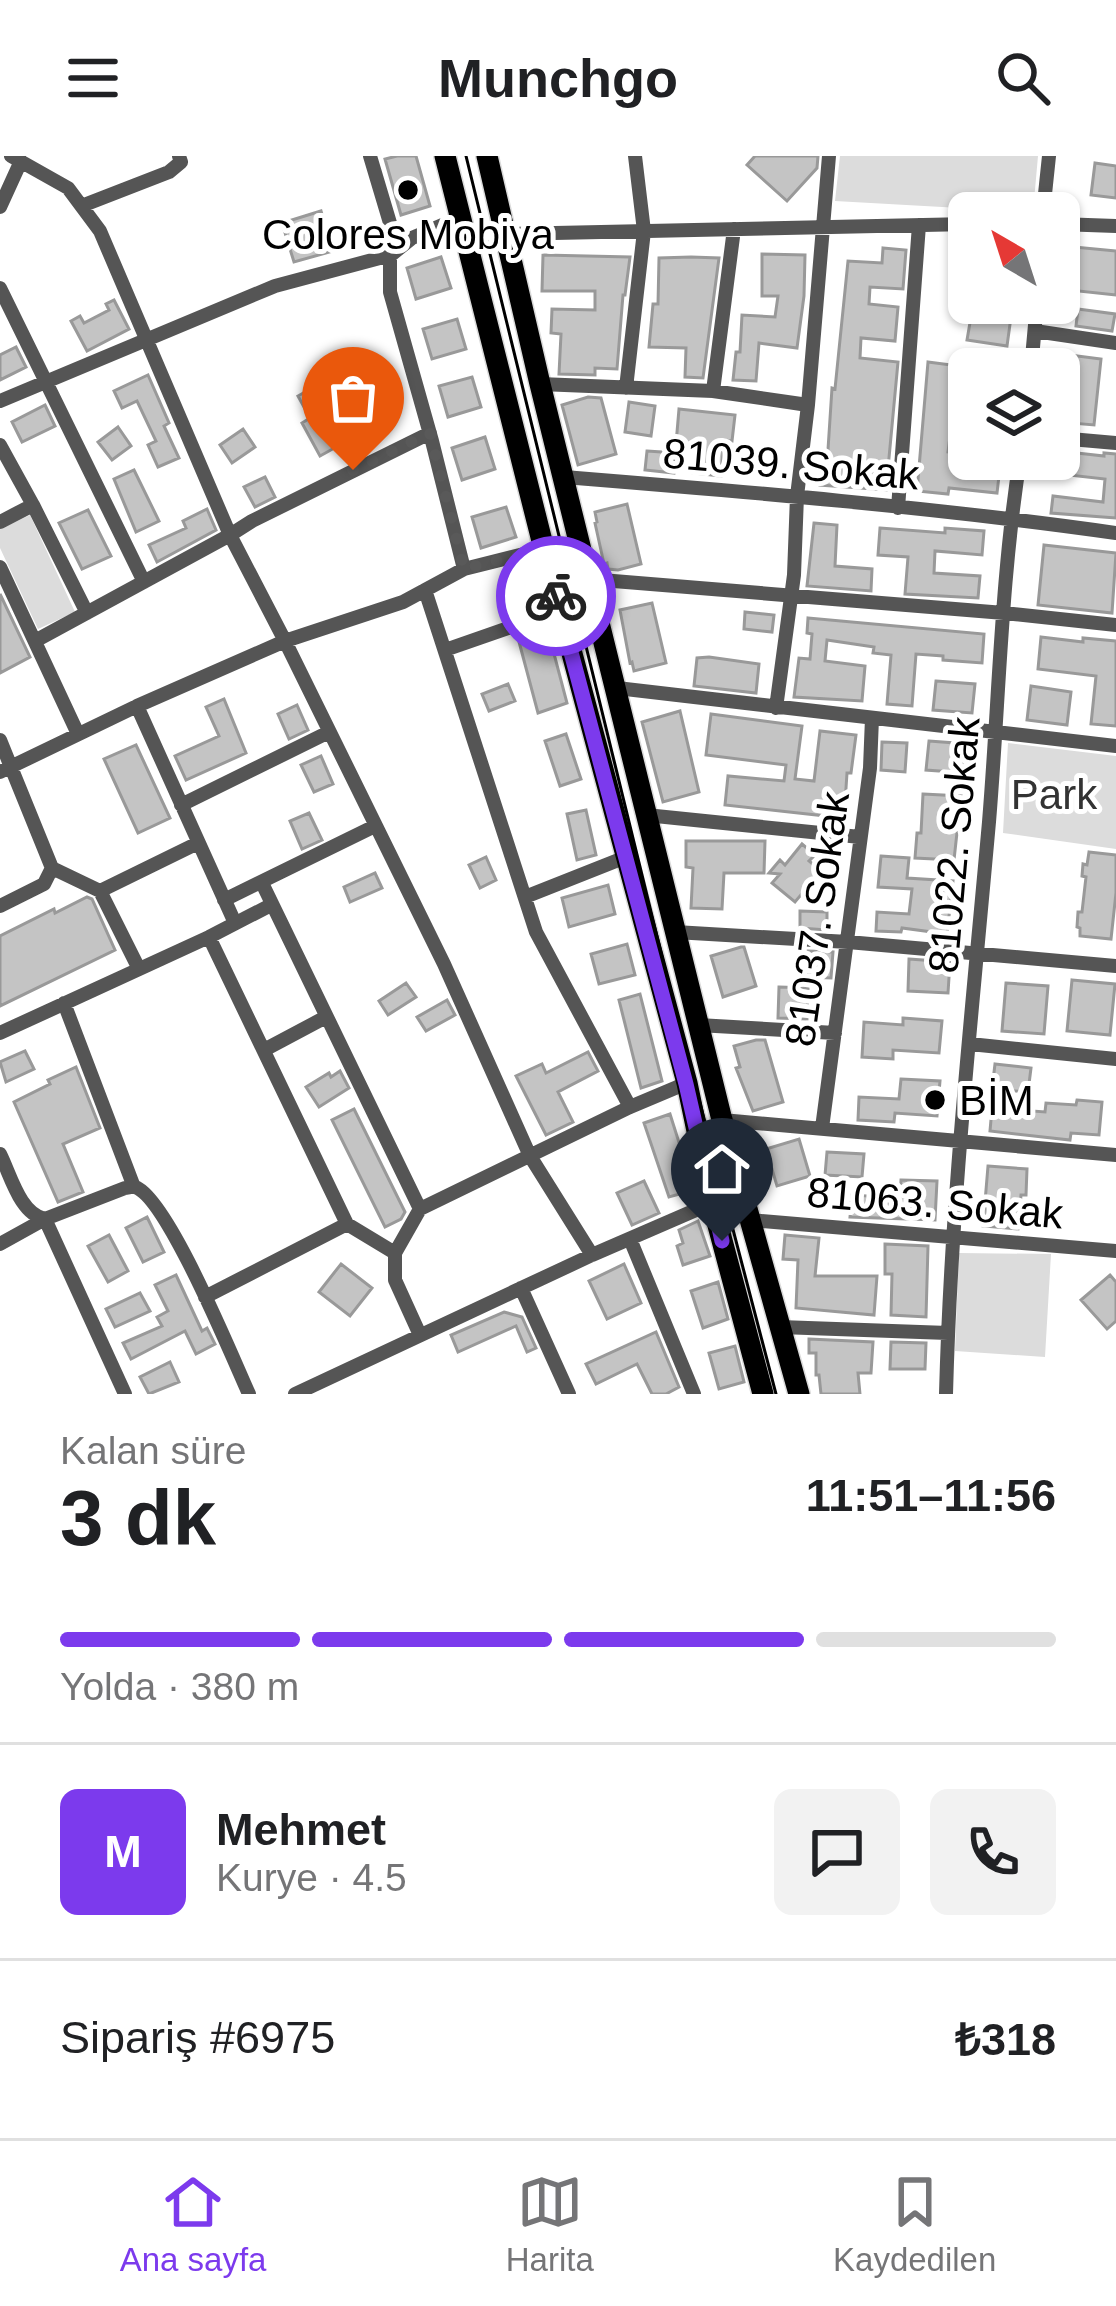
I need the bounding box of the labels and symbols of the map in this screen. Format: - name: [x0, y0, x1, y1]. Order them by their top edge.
- marker: Colores Mobiya: [395, 177, 421, 203]
- north arrow: [948, 192, 1080, 324]
- place label: Colores Mobiya: [262, 211, 555, 258]
- pin: [302, 347, 404, 470]
- street label: 81039. Sokak: [661, 429, 922, 499]
- courier: [496, 536, 616, 656]
- street label: 81022. Sokak: [919, 714, 989, 975]
- park label: Park: [1011, 771, 1098, 818]
- street label: 81037. Sokak: [776, 788, 858, 1049]
- place label: BİM: [959, 1077, 1034, 1124]
- marker: BİM: [922, 1087, 948, 1113]
- pin: [671, 1118, 773, 1241]
- street label: 81063. Sokak: [805, 1168, 1066, 1238]

